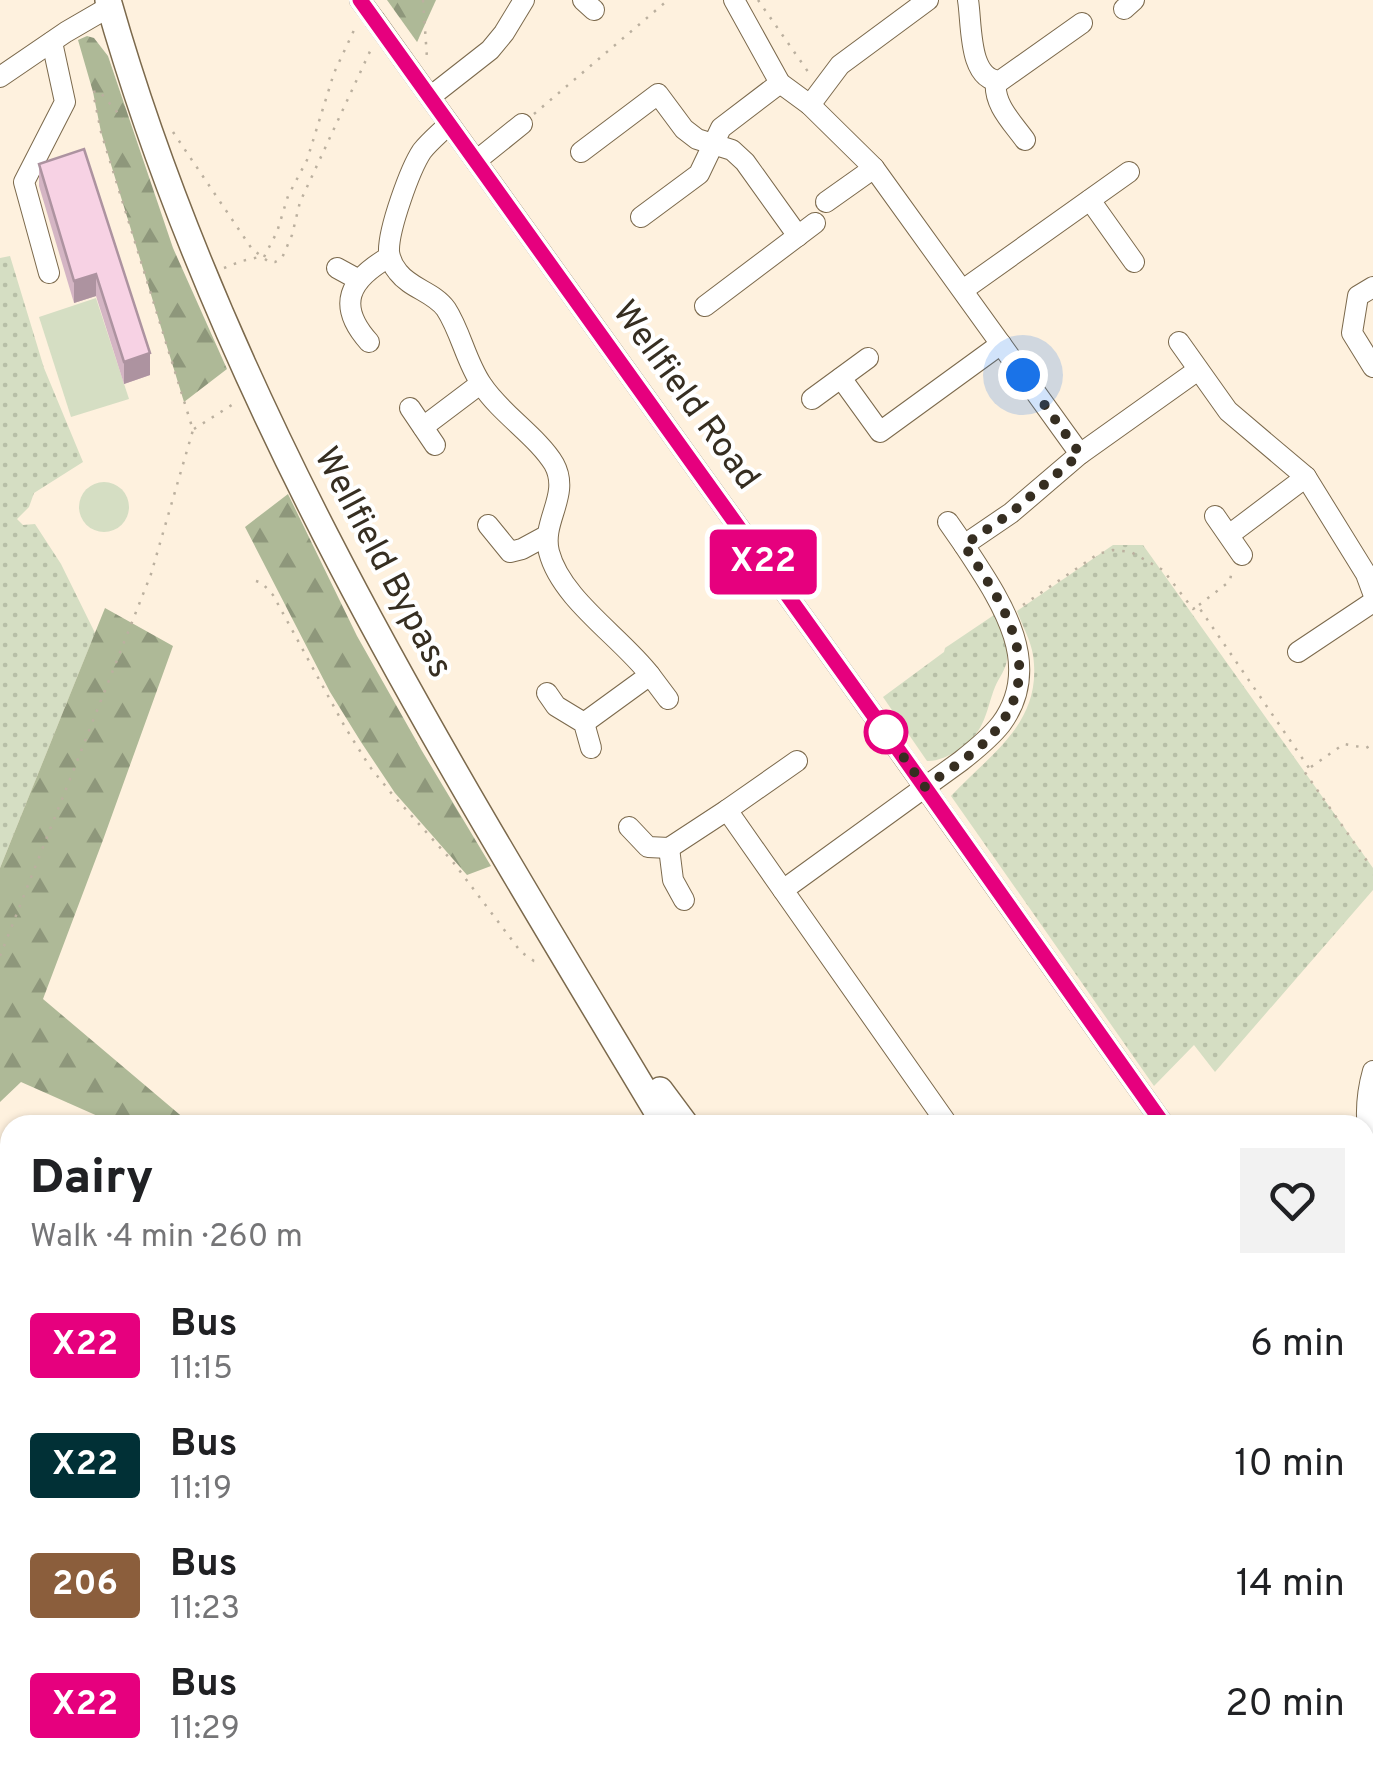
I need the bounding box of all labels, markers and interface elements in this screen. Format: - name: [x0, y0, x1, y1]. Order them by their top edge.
- street label: Wellfield Road: [602, 293, 768, 499]
- your location: [998, 350, 1048, 400]
- street label: Wellfield Bypass: [303, 440, 461, 686]
- line badge: X22: [706, 530, 820, 594]
- text: X22: [730, 540, 796, 584]
- unlabelled marker: [865, 711, 907, 753]
- button: heart: [1240, 1148, 1345, 1253]
- text: Dairy: [30, 1150, 154, 1210]
- text: Walk · 4 min · 260 m: [30, 1218, 303, 1258]
- text: Bus: [170, 1301, 237, 1350]
- text: 6 min: [1250, 1321, 1345, 1370]
- text: X22: [52, 1323, 118, 1367]
- text: 11:15: [170, 1350, 233, 1390]
- text: Bus: [170, 1421, 237, 1470]
- text: 10 min: [1234, 1441, 1345, 1490]
- text: X22: [52, 1443, 118, 1487]
- text: 11:19: [170, 1470, 232, 1510]
- text: Bus: [170, 1541, 237, 1590]
- text: 14 min: [1236, 1561, 1345, 1610]
- text: 206: [52, 1563, 118, 1607]
- text: 11:23: [170, 1590, 240, 1630]
- text: Bus: [170, 1661, 237, 1710]
- text: 20 min: [1225, 1681, 1345, 1730]
- text: X22: [52, 1683, 118, 1727]
- text: 11:29: [170, 1710, 240, 1750]

